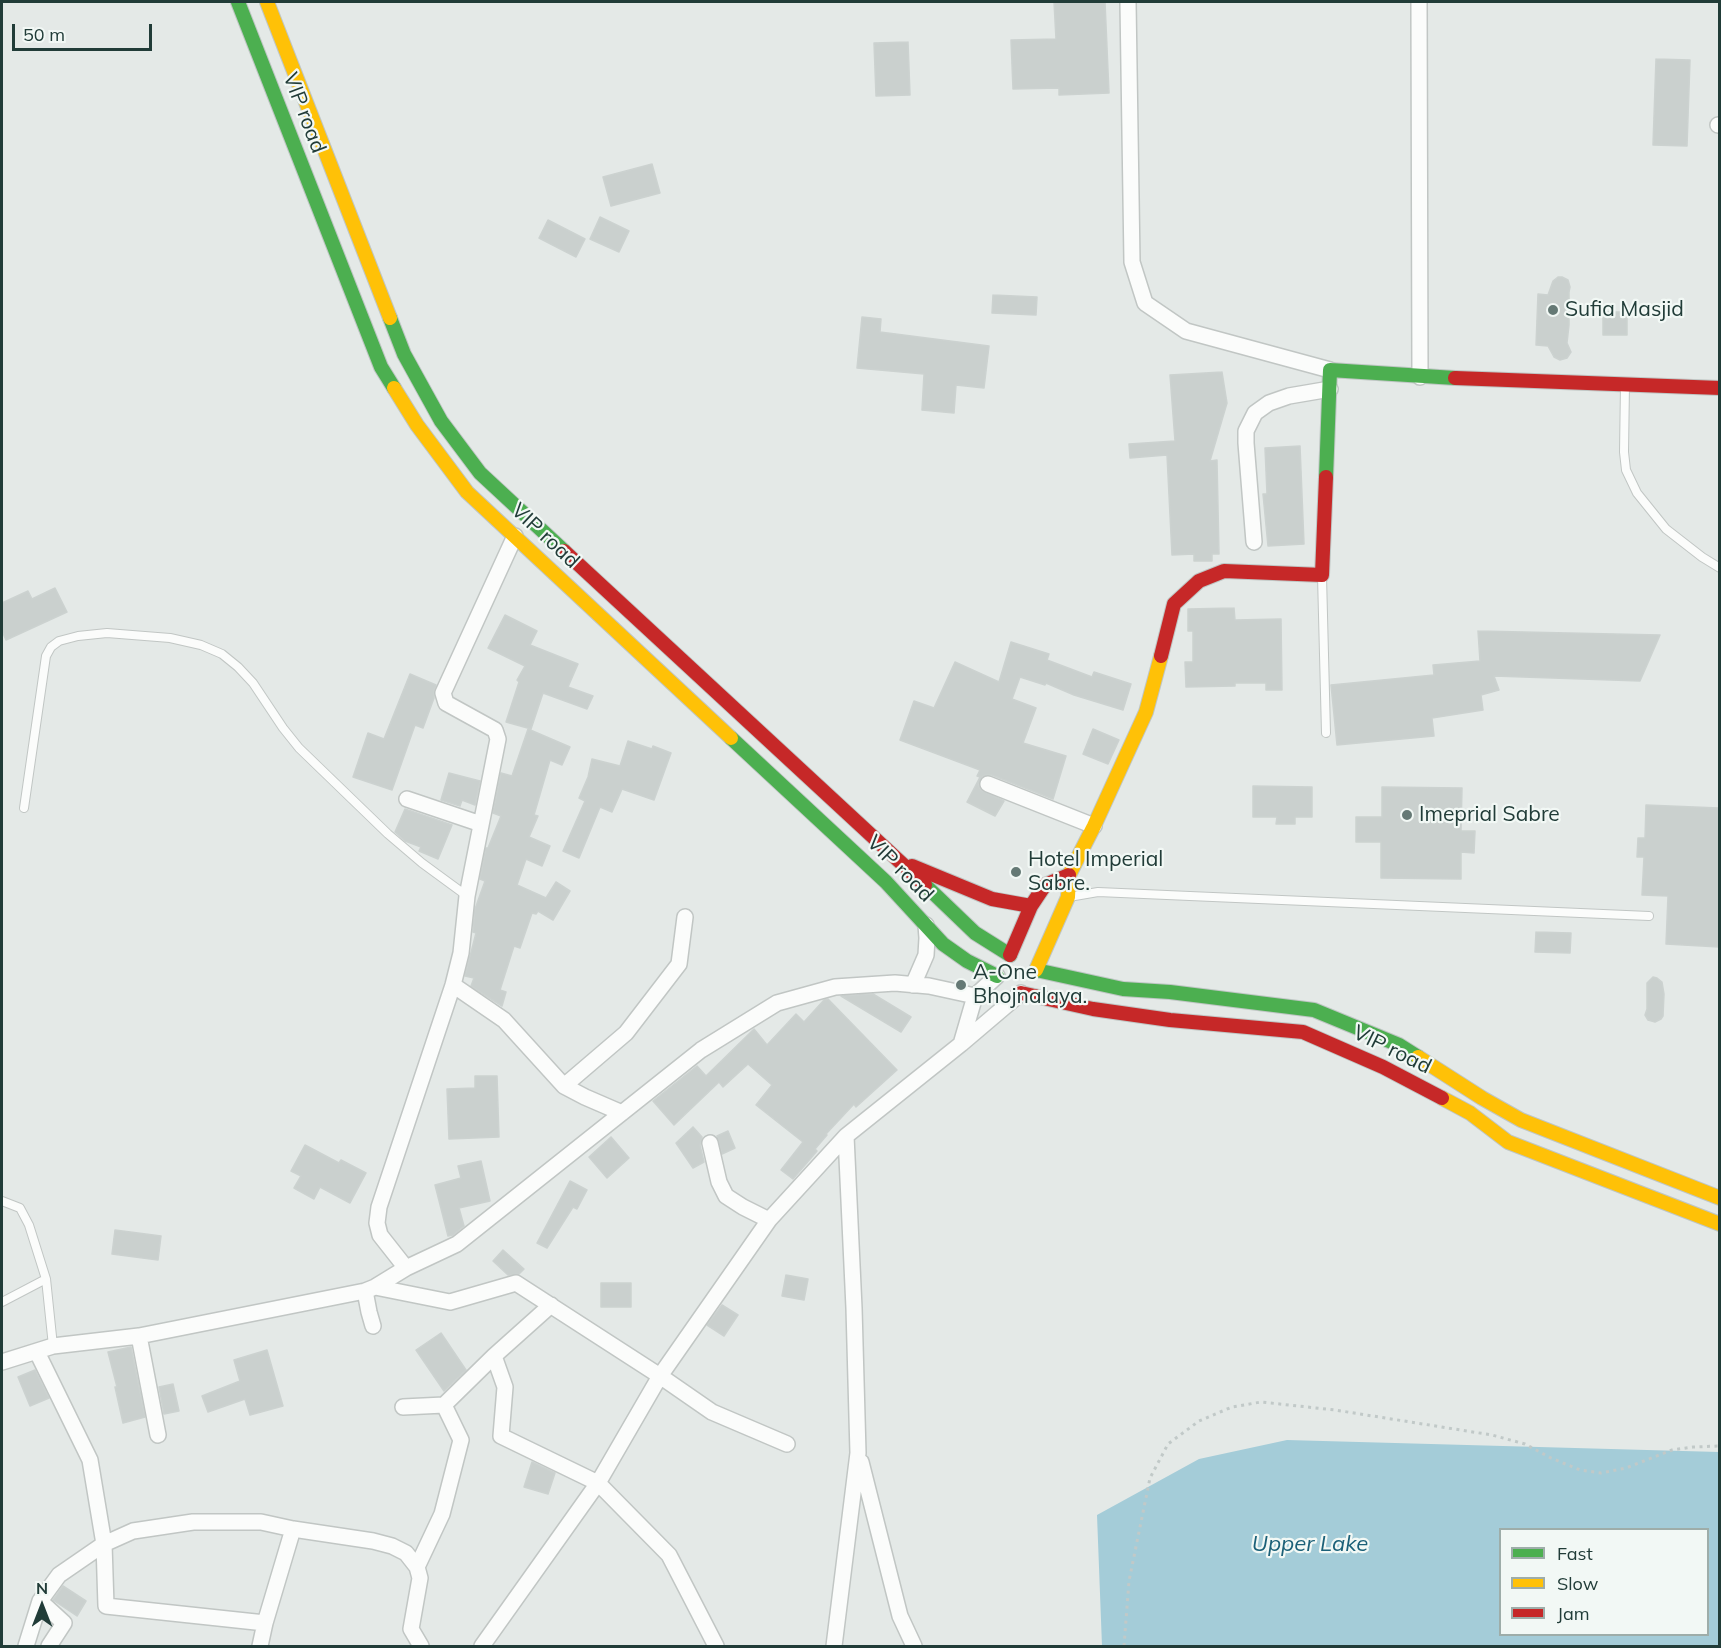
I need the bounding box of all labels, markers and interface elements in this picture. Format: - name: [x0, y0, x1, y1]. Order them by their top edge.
- scale bar: [15, 12, 154, 50]
- text: 50 m: [23, 23, 65, 46]
- street label: VIP road: [277, 69, 331, 157]
- place label: Sufia Masjid: [1565, 297, 1684, 323]
- marker: Sufia Masjid: [1546, 303, 1560, 317]
- street label: VIP road: [506, 498, 584, 574]
- place label: Imeprial Sabre: [1419, 802, 1560, 828]
- marker: Imeprial Sabre: [1400, 808, 1414, 822]
- street label: VIP road: [861, 830, 939, 908]
- place label: Hotel Imperial Sabre.: [1028, 847, 1163, 897]
- marker: Hotel Imperial Sabre.: [1009, 865, 1023, 879]
- place label: A-One Bhojnalaya.: [973, 960, 1087, 1010]
- marker: A-One Bhojnalaya.: [954, 978, 968, 992]
- street label: VIP road: [1349, 1020, 1435, 1080]
- legend: [1499, 1528, 1709, 1636]
- water label: Upper Lake: [1252, 1531, 1368, 1557]
- text: Fast: [1557, 1542, 1593, 1565]
- text: Slow: [1557, 1572, 1598, 1595]
- north arrow: [12, 1576, 72, 1636]
- text: N: [36, 1578, 48, 1598]
- text: Jam: [1557, 1602, 1590, 1625]

